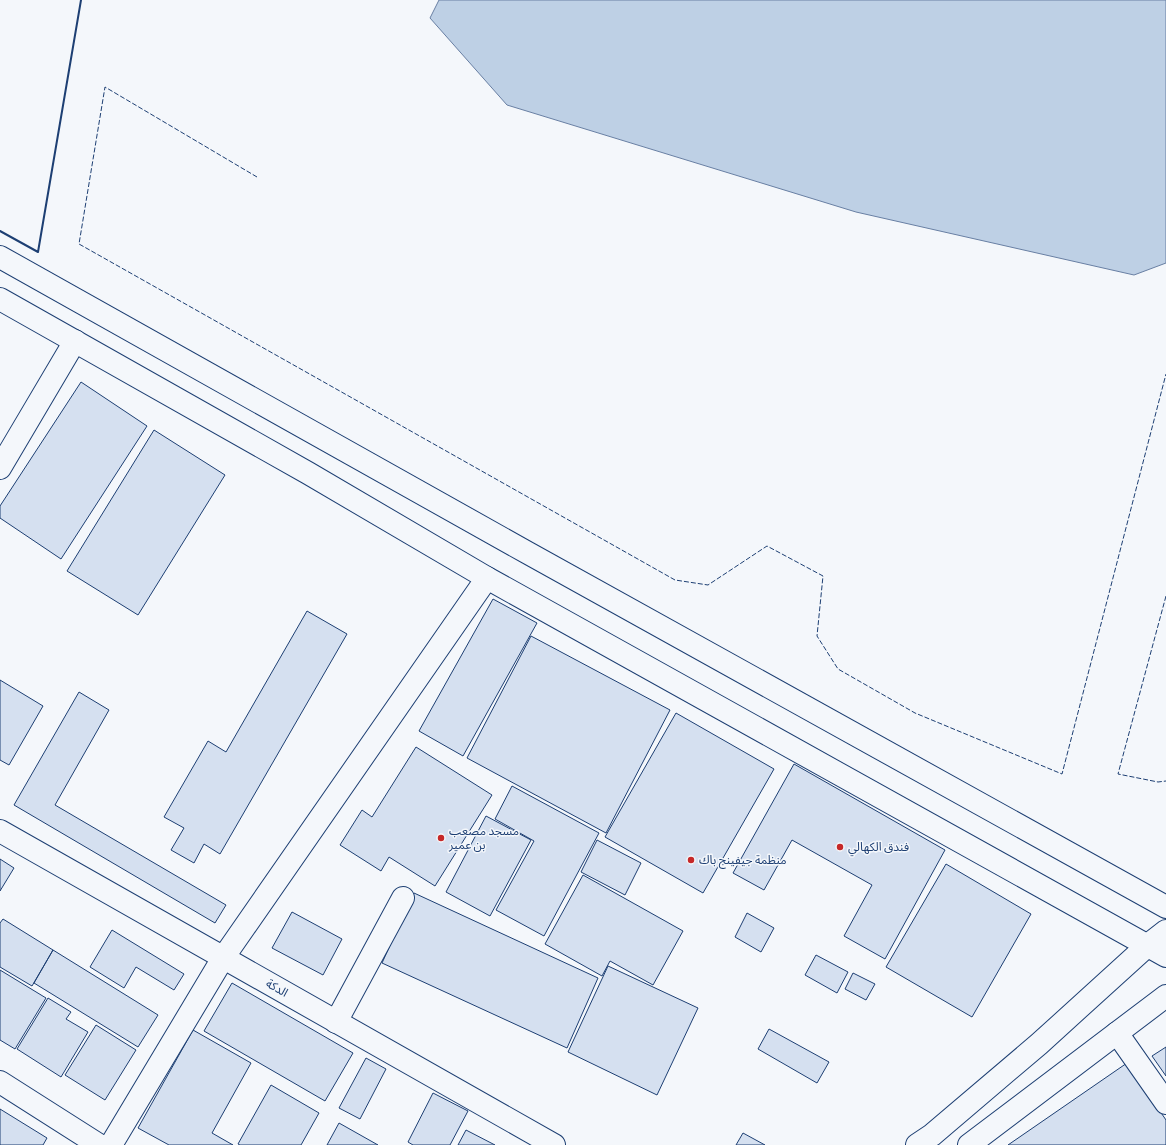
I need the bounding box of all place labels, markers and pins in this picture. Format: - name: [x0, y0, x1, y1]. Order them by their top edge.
- place label: مسجد مصعب بن عمير: [448, 824, 519, 852]
- marker: مسجد مصعب بن عمير: [436, 833, 446, 843]
- place label: فندق الكهالي: [848, 840, 909, 857]
- marker: فندق الكهالي: [835, 842, 845, 852]
- place label: منظمة جيفينج باك: [699, 853, 787, 869]
- marker: منظمة جيفينج باك: [686, 855, 696, 865]

